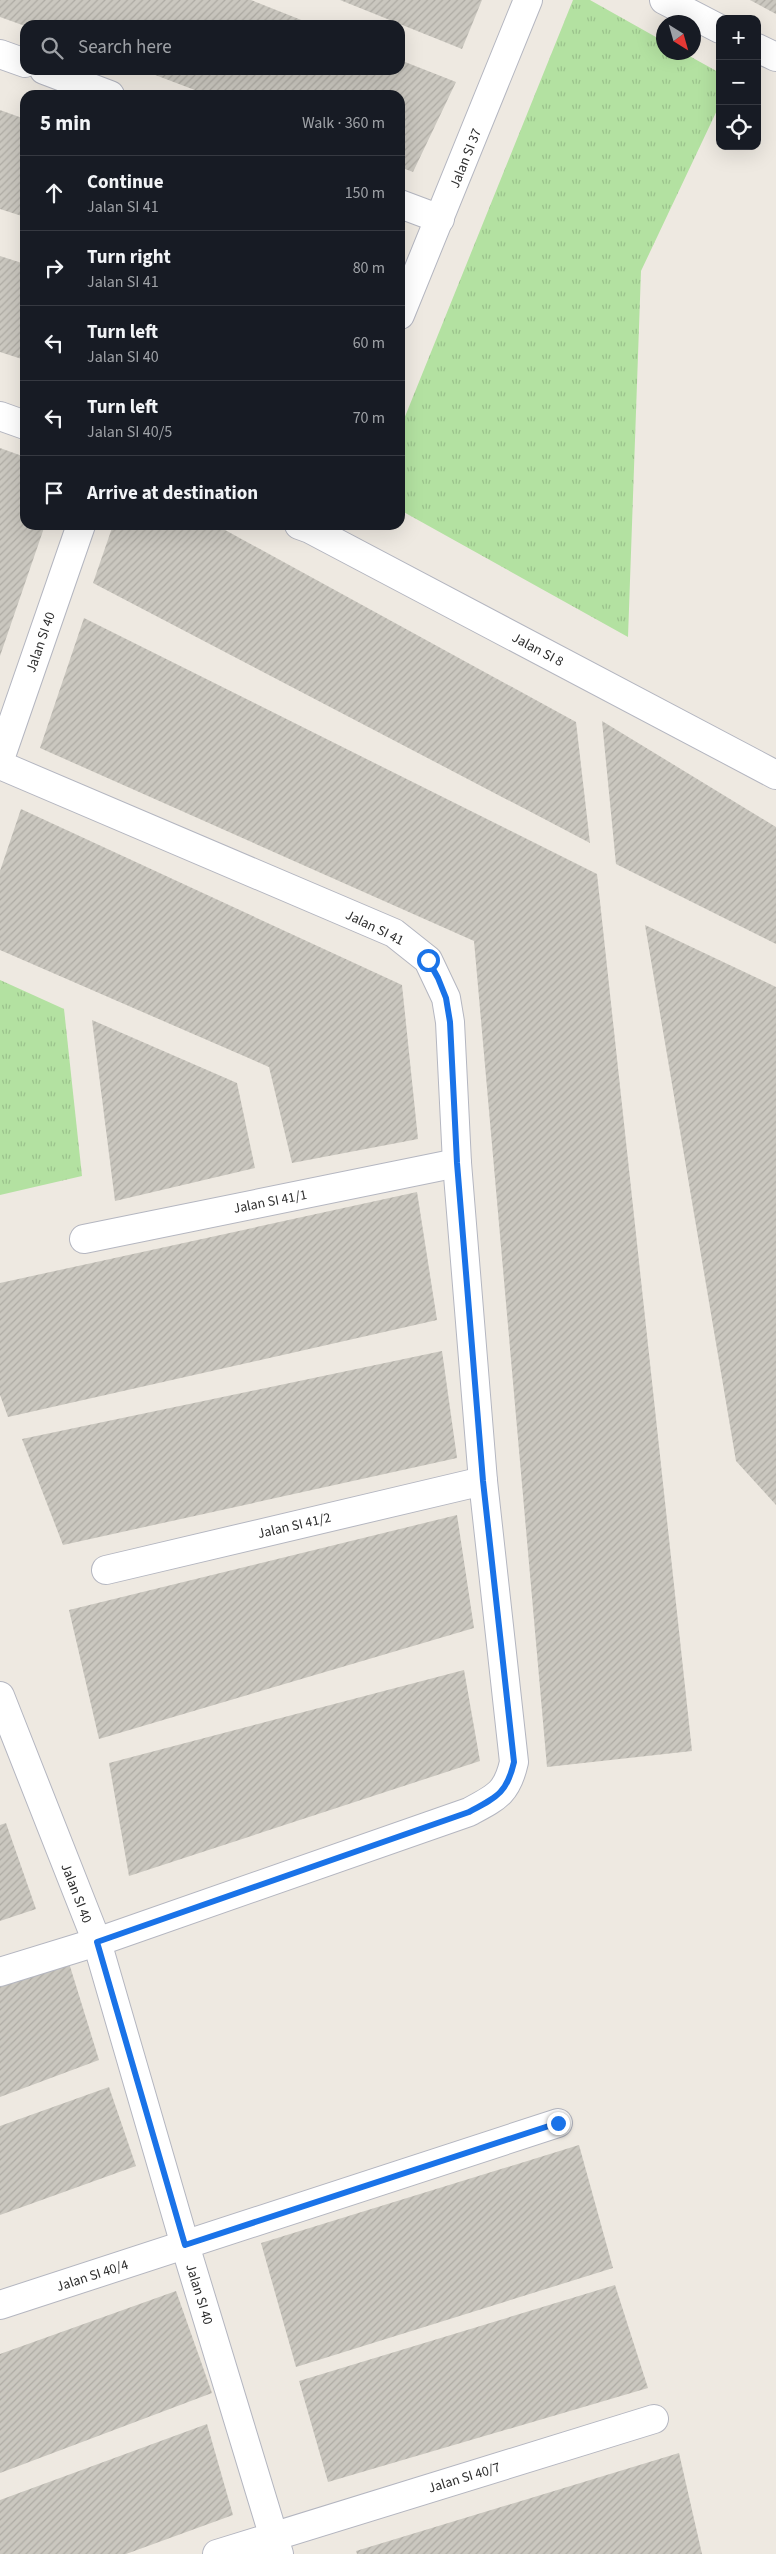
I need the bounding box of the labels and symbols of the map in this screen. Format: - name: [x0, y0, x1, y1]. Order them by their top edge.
- north arrow: [656, 15, 701, 60]
- street label: Jalan SI 37: [445, 126, 487, 191]
- street label: Jalan SI 40: [21, 609, 61, 675]
- street label: Jalan SI 8: [508, 628, 567, 672]
- street label: Jalan SI 41: [342, 905, 407, 951]
- route start: [417, 949, 440, 972]
- street label: Jalan SI 41/1: [232, 1185, 309, 1219]
- street label: Jalan SI 41/2: [256, 1508, 333, 1544]
- street label: Jalan SI 40: [55, 1860, 97, 1926]
- route end: [547, 2112, 570, 2135]
- street label: Jalan SI 40/4: [54, 2255, 131, 2297]
- street label: Jalan SI 40: [180, 2261, 218, 2327]
- street label: Jalan SI 40/7: [426, 2457, 503, 2498]

